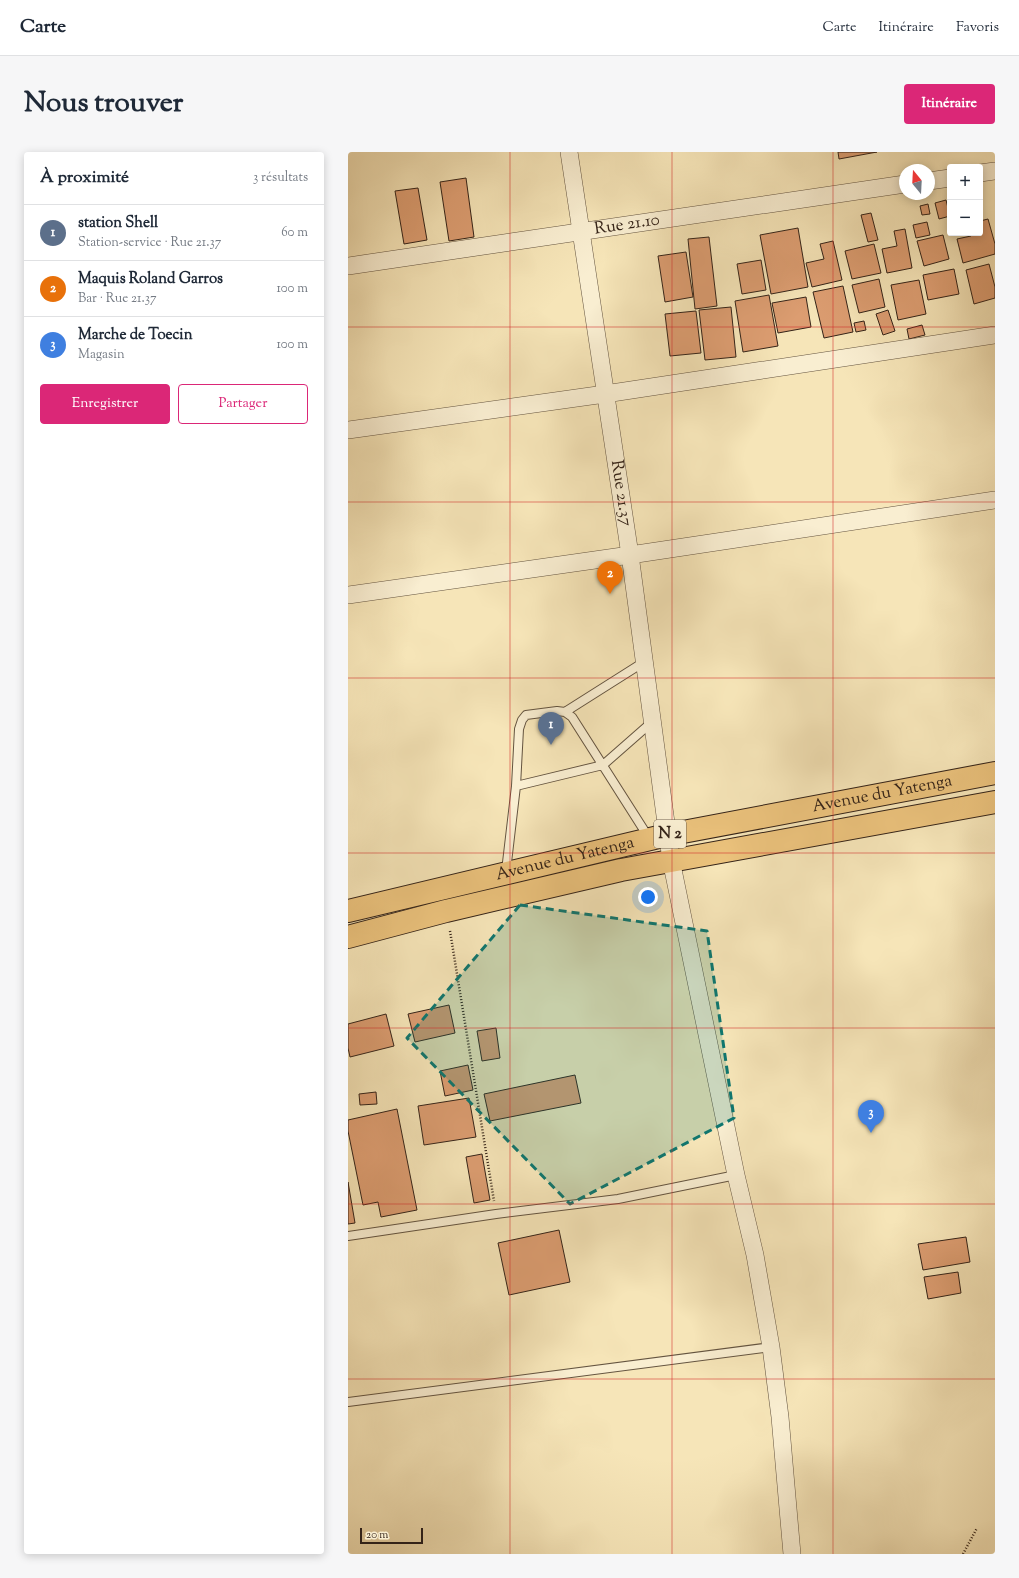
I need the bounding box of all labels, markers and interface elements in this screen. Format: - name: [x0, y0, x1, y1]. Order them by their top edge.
- text: Carte: [20, 14, 66, 41]
- text: Carte: [823, 18, 856, 38]
- text: Itinéraire: [878, 18, 934, 38]
- text: Favoris: [956, 18, 999, 38]
- text: Nous trouver: [24, 84, 183, 124]
- button: Itinéraire: [904, 84, 995, 124]
- north arrow: [899, 164, 935, 200]
- map controls: [947, 164, 983, 236]
- button: +: [947, 164, 983, 200]
- text: À proximité: [40, 166, 129, 190]
- text: 3 résultats: [253, 169, 308, 187]
- button: −: [947, 200, 983, 236]
- street label: Rue 21.10: [593, 208, 661, 242]
- text: station Shell: [78, 213, 158, 234]
- text: 1: [51, 224, 55, 242]
- text: 60 m: [281, 224, 308, 242]
- text: Station-service · Rue 21.37: [78, 234, 221, 252]
- text: Maquis Roland Garros: [78, 269, 223, 290]
- text: 2: [50, 280, 56, 298]
- text: 100 m: [276, 280, 308, 298]
- text: Bar · Rue 21.37: [78, 290, 157, 308]
- text: Marche de Toecin: [78, 325, 193, 346]
- text: 3: [50, 336, 56, 354]
- text: 100 m: [276, 336, 308, 354]
- text: Magasin: [78, 346, 125, 364]
- button: Enregistrer: [40, 384, 170, 424]
- button: Partager: [178, 384, 308, 424]
- street label: Rue 21.37: [604, 458, 638, 528]
- pin: 2: [597, 561, 623, 594]
- pin: 1: [538, 712, 564, 745]
- street label: Avenue du Yatenga: [810, 769, 954, 819]
- road number: N 2: [654, 820, 686, 848]
- street label: Avenue du Yatenga: [493, 831, 637, 887]
- your location: [638, 887, 658, 907]
- pin: 3: [858, 1100, 884, 1133]
- scale bar: [360, 1526, 423, 1545]
- text: 20 m: [366, 1527, 388, 1543]

